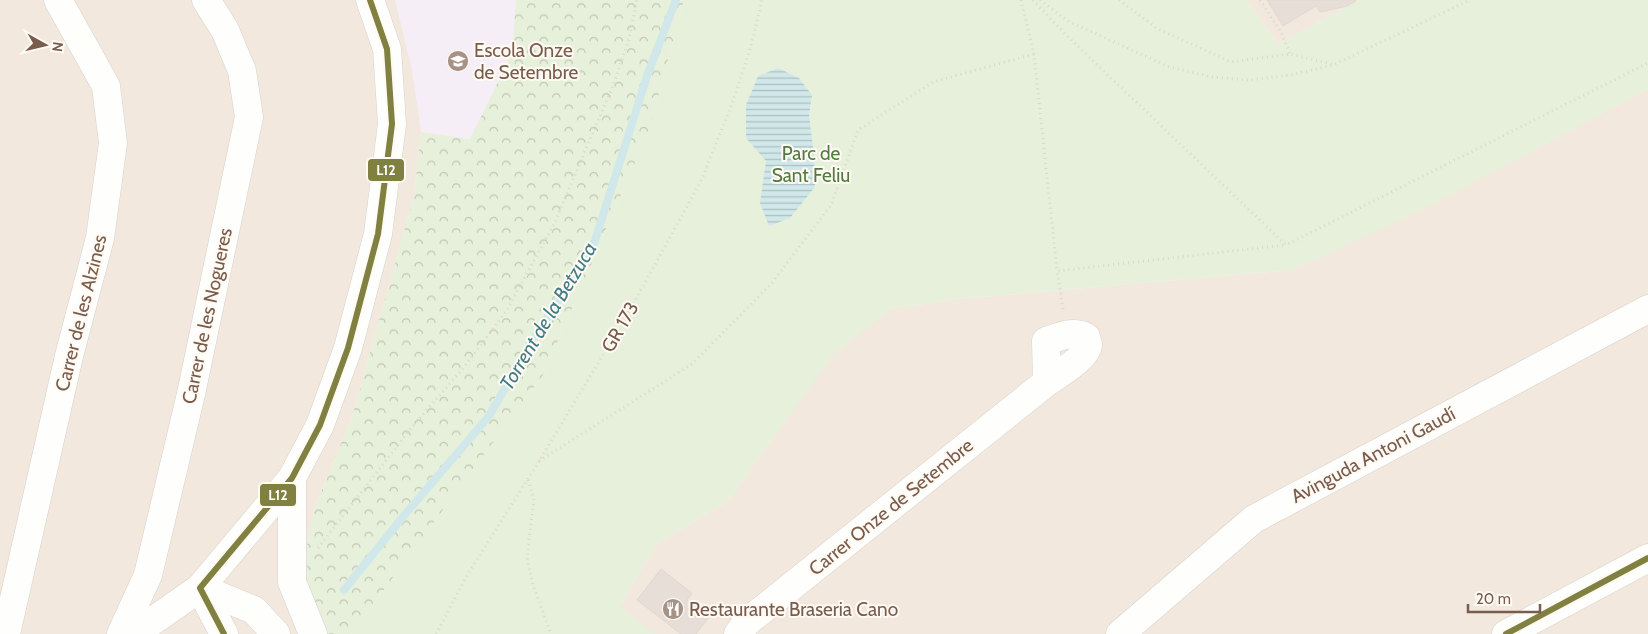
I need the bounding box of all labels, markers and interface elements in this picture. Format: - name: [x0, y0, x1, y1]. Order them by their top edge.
- north arrow: [20, 20, 70, 70]
- place label: Escola Onze de Setembre: [474, 39, 578, 84]
- text: N: [48, 41, 67, 53]
- school or university icon: Escola Onze de Setembre: [446, 49, 470, 73]
- park label: Parc de Sant Feliu: [772, 142, 850, 187]
- line badge: L12: [367, 158, 405, 182]
- text: L12: [376, 161, 396, 179]
- street label: Carrer de les Nogueres: [177, 226, 237, 406]
- street label: Carrer de les Alzines: [50, 232, 112, 394]
- water label: Torrent de la Betzuca: [494, 238, 602, 394]
- street label: GR 173: [596, 298, 644, 356]
- street label: Avinguda Antoni Gaudí: [1287, 402, 1459, 508]
- street label: Carrer Onze de Setembre: [804, 434, 978, 580]
- line badge: L12: [259, 483, 297, 507]
- text: L12: [268, 486, 288, 504]
- scale bar: [1468, 582, 1540, 614]
- text: 20 m: [1476, 590, 1511, 608]
- restaurant icon: Restaurante Braseria Cano: [661, 597, 685, 621]
- place label: Restaurante Braseria Cano: [689, 598, 898, 621]

